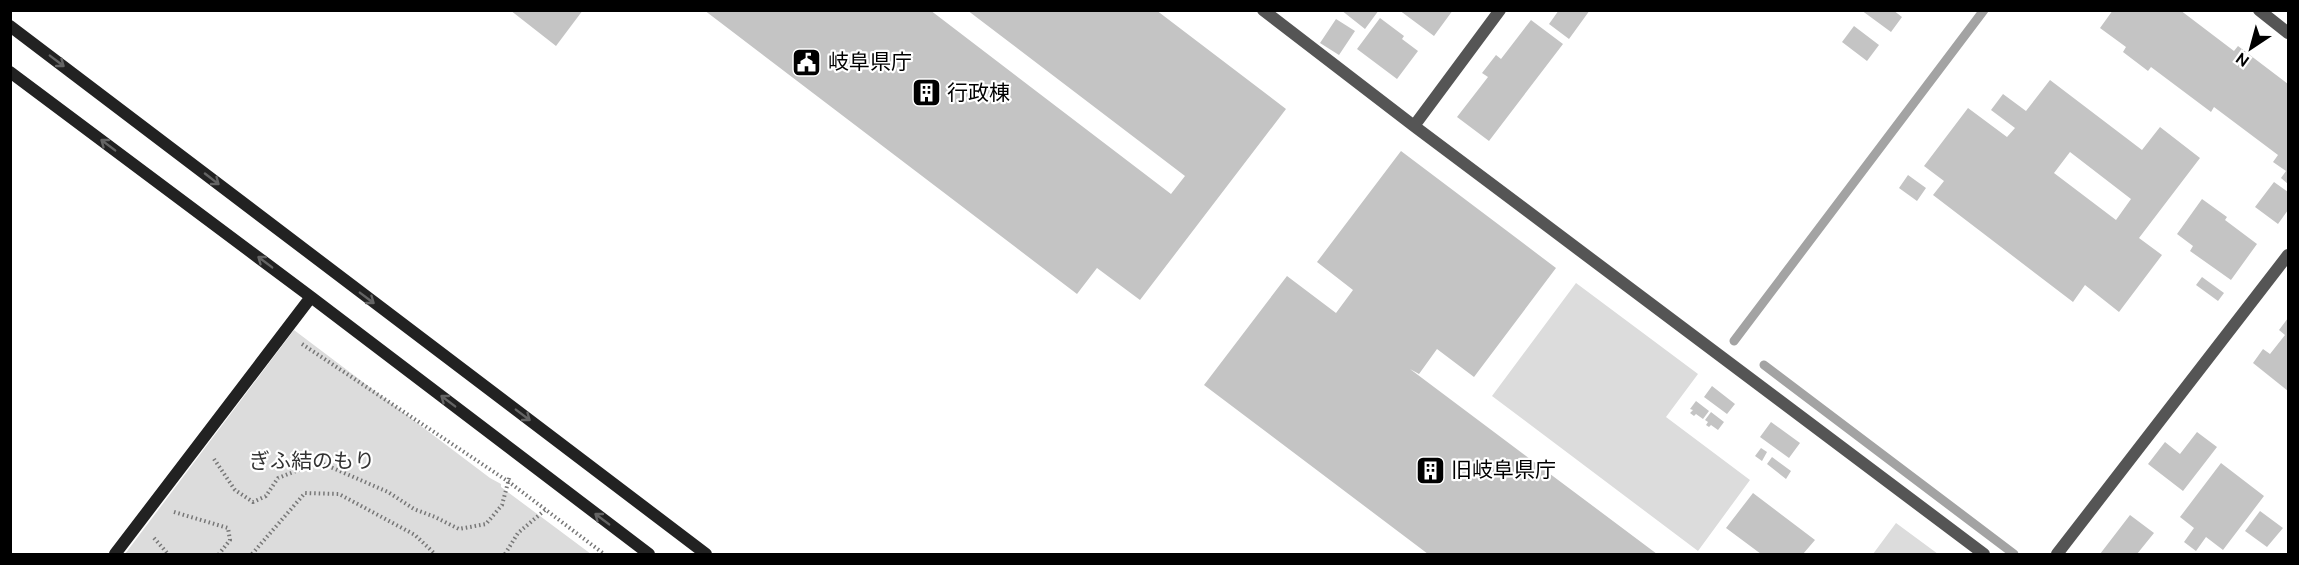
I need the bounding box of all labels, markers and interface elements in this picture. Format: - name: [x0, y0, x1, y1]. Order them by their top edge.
- north arrow: [2221, 18, 2281, 78]
- public building icon: 岐阜県庁: [791, 46, 823, 78]
- place label: 岐阜県庁: [828, 49, 912, 73]
- text: N: [2232, 49, 2252, 71]
- one-way arrow: [49, 55, 65, 67]
- building icon: 行政棟: [910, 77, 942, 109]
- place label: 行政棟: [947, 80, 1010, 104]
- one-way arrow: [101, 139, 117, 152]
- one-way arrow: [204, 173, 220, 186]
- one-way arrow: [257, 256, 273, 268]
- one-way arrow: [358, 292, 374, 304]
- one-way arrow: [440, 394, 456, 407]
- one-way arrow: [514, 409, 530, 422]
- park label: ぎふ結のもり: [249, 448, 375, 472]
- building icon: 旧岐阜県庁: [1414, 454, 1446, 486]
- place label: 旧岐阜県庁: [1451, 457, 1556, 481]
- one-way arrow: [595, 513, 611, 526]

